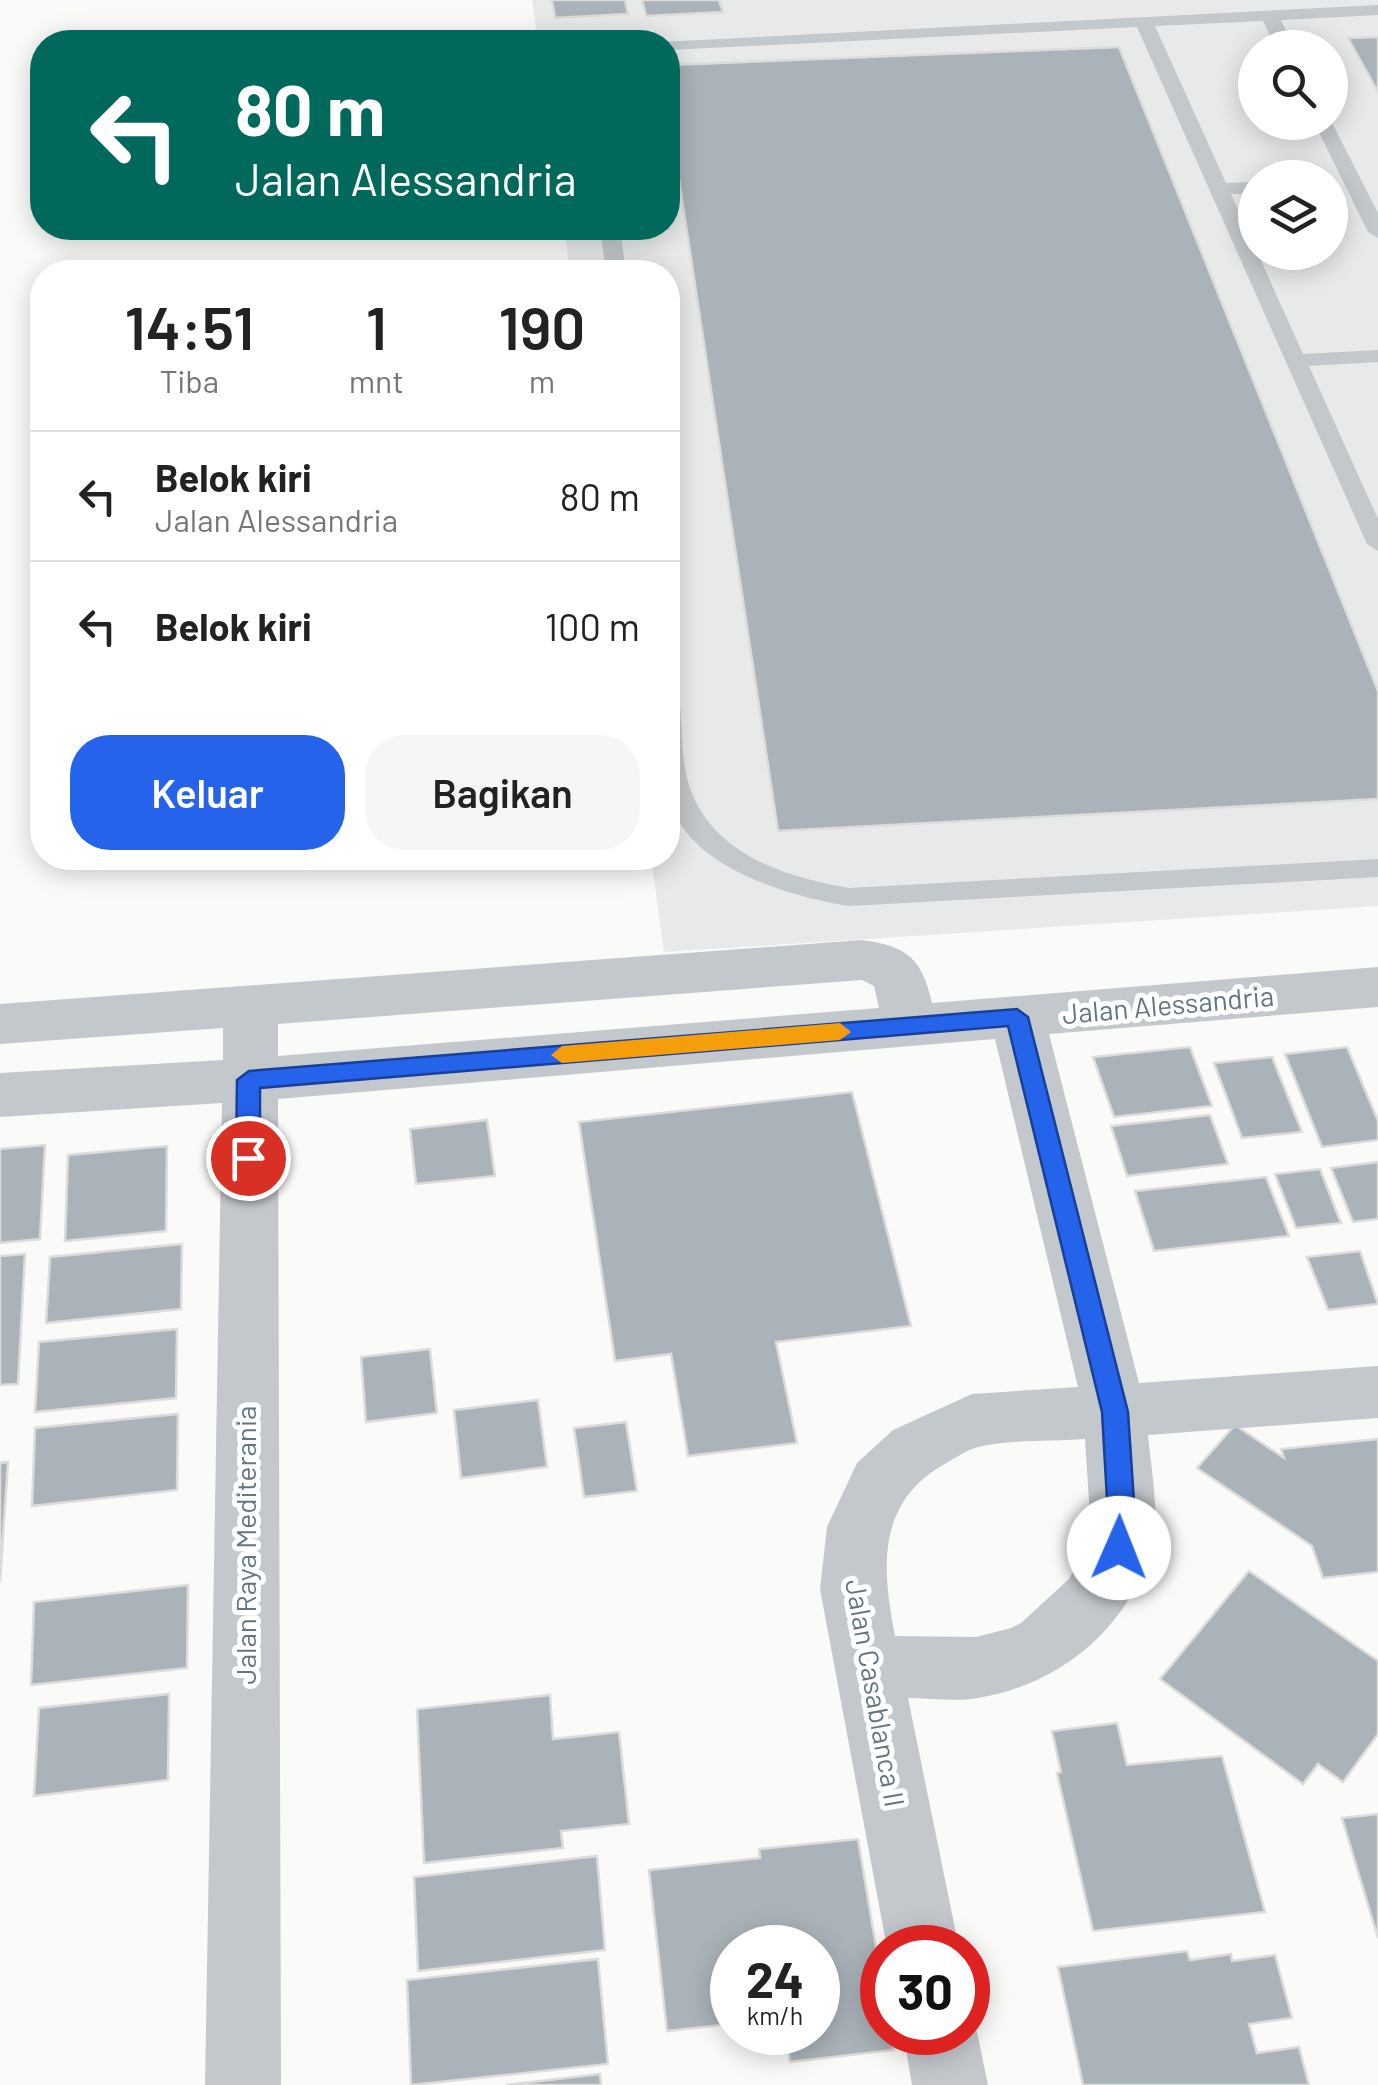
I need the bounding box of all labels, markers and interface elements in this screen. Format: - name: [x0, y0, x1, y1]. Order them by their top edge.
- map controls: [1238, 30, 1348, 270]
- button: search: [1238, 30, 1348, 140]
- text: 80 m: [235, 66, 385, 150]
- icon: left: [70, 70, 200, 200]
- text: Jalan Alessandria: [235, 151, 577, 205]
- button: layers: [1238, 160, 1348, 270]
- text: 14:51: [125, 290, 254, 362]
- text: 1: [366, 290, 387, 362]
- text: 190: [499, 290, 585, 362]
- text: Tiba: [159, 361, 219, 399]
- text: mnt: [349, 361, 404, 399]
- text: m: [529, 361, 555, 399]
- text: Belok kiri: [155, 454, 312, 500]
- icon: left: [70, 469, 125, 524]
- text: 80 m: [560, 473, 640, 519]
- text: Jalan Alessandria: [155, 500, 398, 538]
- icon: left: [70, 599, 125, 654]
- text: Belok kiri: [155, 603, 312, 649]
- text: 100 m: [545, 603, 640, 649]
- button: Keluar: [70, 735, 345, 850]
- button: Bagikan: [365, 735, 640, 850]
- street label: Jalan Alessandria: [1060, 978, 1275, 1030]
- pin: [206, 1116, 291, 1201]
- icon: arrive: [221, 1131, 276, 1186]
- street label: Jalan Raya Mediterania: [228, 1406, 262, 1684]
- position arrow: [1067, 1496, 1171, 1600]
- street label: Jalan Casablanca II: [839, 1576, 913, 1809]
- speed limit sign: 30: [860, 1925, 990, 2055]
- text: 24: [746, 1948, 804, 2008]
- text: km/h: [747, 2000, 803, 2030]

